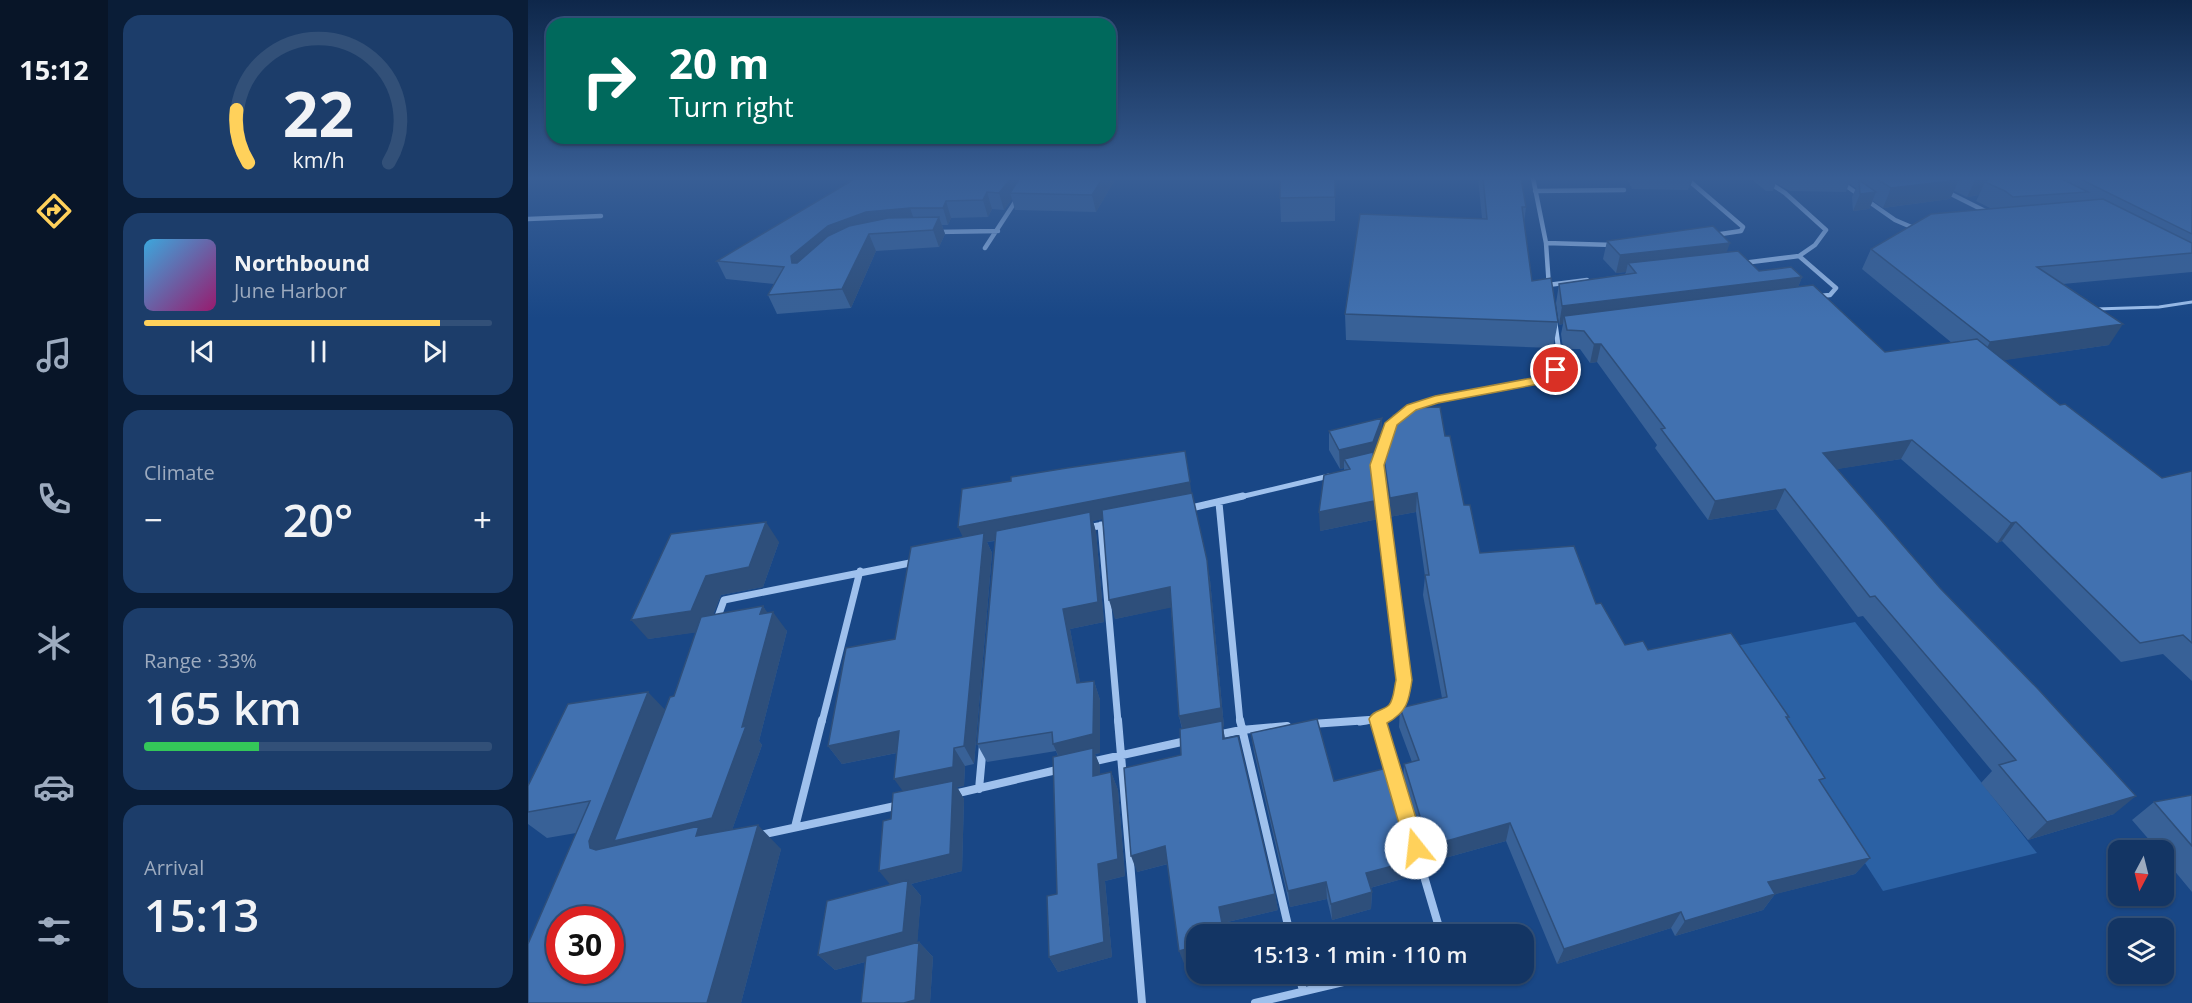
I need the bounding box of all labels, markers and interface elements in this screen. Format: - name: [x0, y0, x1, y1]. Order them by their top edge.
- text: 20 m: [669, 34, 769, 91]
- icon: right: [570, 42, 648, 120]
- text: 15:12: [19, 51, 89, 88]
- text: 22: [282, 70, 354, 155]
- text: Turn right: [669, 88, 794, 125]
- text: km/h: [292, 146, 344, 175]
- icon: directions: [33, 190, 75, 232]
- text: Northbound: [234, 247, 370, 277]
- text: June Harbor: [234, 277, 347, 304]
- icon: music: [33, 334, 75, 376]
- icon: previous: [186, 335, 219, 368]
- icon: pause: [302, 335, 335, 368]
- icon: next: [418, 335, 451, 368]
- pin: [1530, 344, 1581, 395]
- icon: arrive: [1539, 353, 1572, 386]
- text: Climate: [144, 459, 215, 486]
- icon: phone: [33, 478, 75, 520]
- text: 20°: [283, 489, 353, 550]
- text: −: [144, 497, 163, 542]
- text: +: [473, 497, 492, 542]
- icon: climate: [33, 622, 75, 664]
- text: Range · 33%: [144, 647, 257, 674]
- text: 165 km: [144, 677, 302, 738]
- icon: car: [33, 766, 75, 808]
- position arrow: [1384, 816, 1448, 880]
- north arrow: [2108, 840, 2174, 906]
- map controls: [2108, 840, 2174, 984]
- text: Arrival: [144, 854, 204, 881]
- text: 15:13: [144, 884, 259, 945]
- speed limit sign: 30: [546, 906, 624, 984]
- icon: filters: [33, 910, 75, 952]
- button: layers: [2108, 918, 2174, 984]
- text: 15:13 · 1 min · 110 m: [1252, 939, 1468, 969]

